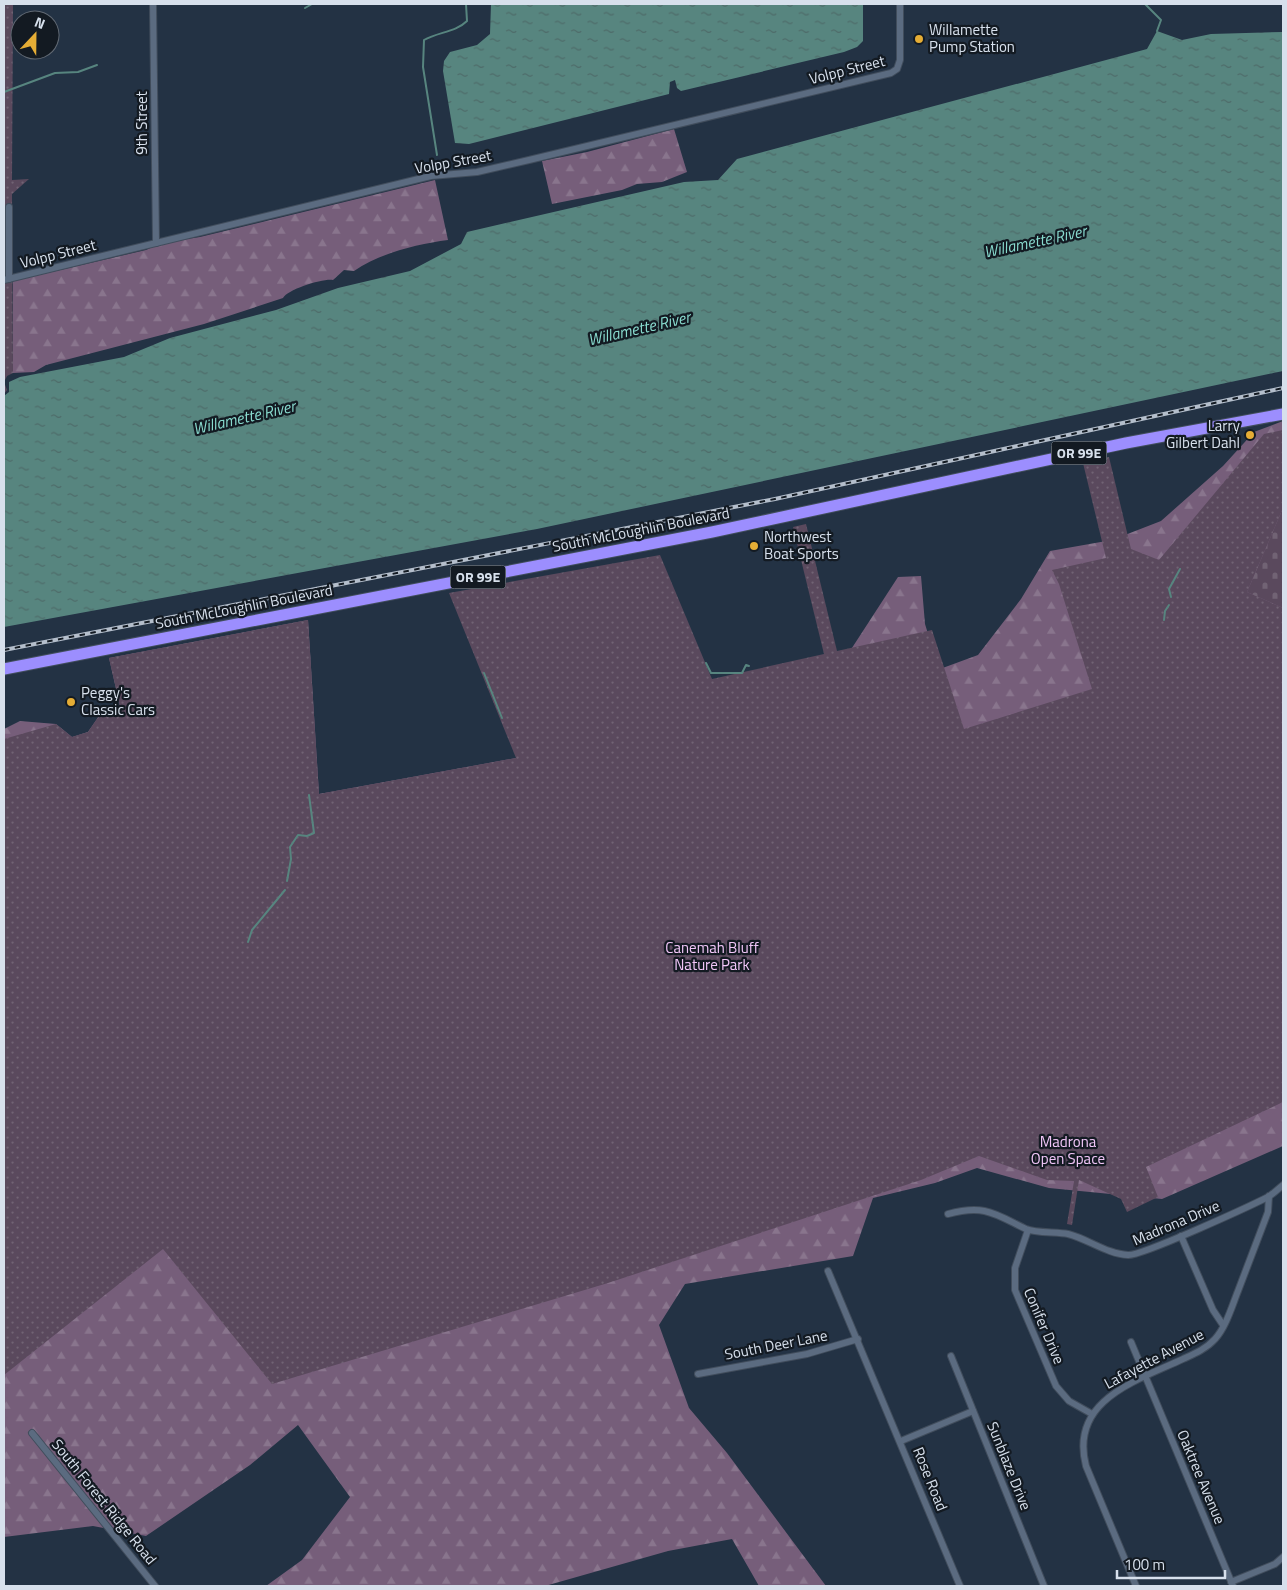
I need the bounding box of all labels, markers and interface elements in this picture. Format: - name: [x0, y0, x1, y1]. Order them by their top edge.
- north arrow: [10, 10, 60, 60]
- text: N: [32, 11, 48, 34]
- place label: Willamette Pump Station: [929, 18, 1015, 58]
- marker: Willamette Pump Station: [913, 33, 925, 45]
- street label: Volpp Street: [807, 49, 888, 90]
- street label: 9th Street: [130, 90, 153, 155]
- street label: Volpp Street: [413, 143, 494, 180]
- water label: Willamette River: [982, 218, 1090, 264]
- street label: Volpp Street: [18, 233, 99, 274]
- water label: Willamette River: [586, 304, 694, 351]
- water label: Willamette River: [191, 393, 299, 440]
- place label: Larry Gilbert Dahl: [1166, 414, 1240, 454]
- marker: Larry Gilbert Dahl: [1244, 429, 1256, 441]
- road number: OR 99E: [1052, 442, 1106, 464]
- street label: South McLoughlin Boulevard: [550, 501, 732, 558]
- place label: Northwest Boat Sports: [764, 525, 839, 565]
- marker: Northwest Boat Sports: [748, 540, 760, 552]
- road number: OR 99E: [450, 566, 506, 588]
- street label: South McLoughlin Boulevard: [153, 578, 335, 635]
- place label: Peggy's Classic Cars: [81, 681, 155, 721]
- marker: Peggy's Classic Cars: [65, 696, 77, 708]
- park label: Canemah Bluff Nature Park: [665, 936, 759, 976]
- park label: Madrona Open Space: [1031, 1130, 1105, 1170]
- street label: Madrona Drive: [1129, 1194, 1223, 1251]
- street label: Conifer Drive: [1018, 1284, 1071, 1368]
- street label: South Deer Lane: [723, 1323, 829, 1366]
- street label: Lafayette Avenue: [1100, 1323, 1208, 1395]
- street label: Sunblaze Drive: [981, 1418, 1038, 1513]
- street label: Oaktree Avenue: [1171, 1426, 1232, 1527]
- street label: South Forest Ridge Road: [46, 1434, 162, 1569]
- street label: Rose Road: [907, 1443, 954, 1514]
- scale bar: [1117, 1548, 1224, 1580]
- text: 100 m: [1124, 1553, 1165, 1576]

